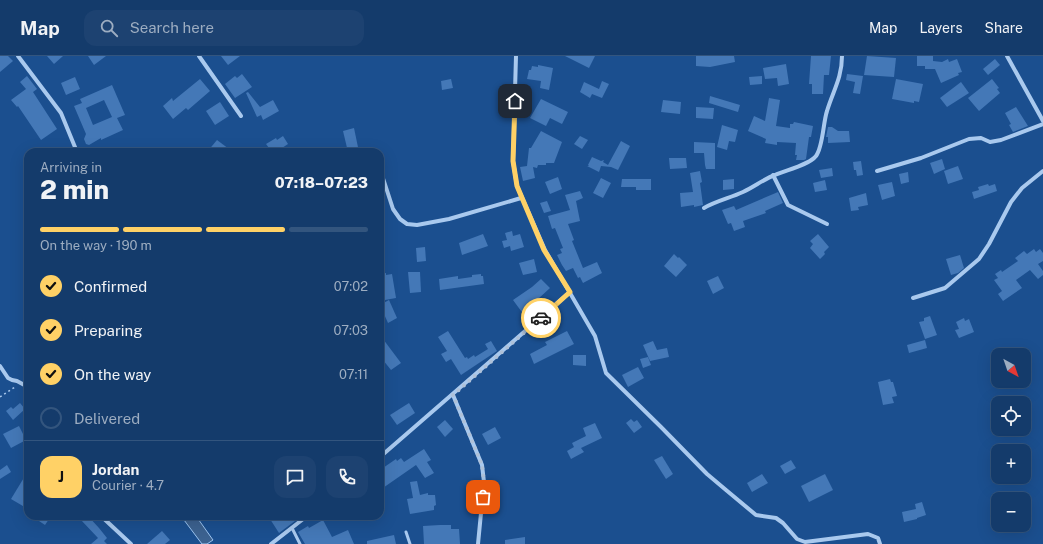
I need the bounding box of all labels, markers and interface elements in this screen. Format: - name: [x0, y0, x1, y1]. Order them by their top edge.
- search box: [84, 10, 364, 46]
- text: Map: [20, 17, 60, 39]
- icon: search: [98, 17, 120, 39]
- text: Search here: [130, 19, 214, 36]
- text: Map: [869, 20, 897, 36]
- text: Layers: [919, 20, 963, 36]
- text: Share: [985, 20, 1023, 36]
- pin: [498, 84, 532, 118]
- icon: home: [504, 90, 526, 112]
- text: Arriving in: [40, 160, 102, 175]
- text: 2 min: [40, 174, 109, 205]
- text: 07:18–07:23: [275, 174, 368, 191]
- text: On the way · 190 m: [40, 238, 152, 253]
- icon: check: [40, 275, 62, 297]
- text: Confirmed: [74, 278, 147, 295]
- text: 07:02: [334, 279, 368, 294]
- courier: [521, 298, 561, 338]
- icon: car: [530, 307, 552, 329]
- icon: check: [40, 319, 62, 341]
- text: Preparing: [74, 322, 143, 339]
- text: 07:03: [333, 323, 368, 338]
- north arrow: [991, 348, 1031, 388]
- map controls: [991, 348, 1031, 532]
- icon: check: [40, 363, 62, 385]
- text: On the way: [74, 366, 151, 383]
- text: 07:11: [339, 367, 368, 382]
- button: locate: [991, 396, 1031, 436]
- text: Delivered: [74, 410, 140, 427]
- button: +: [991, 444, 1031, 484]
- button: chat: [274, 456, 316, 498]
- button: phone: [326, 456, 368, 498]
- text: Jordan: [92, 461, 139, 478]
- text: J: [58, 468, 64, 485]
- text: Courier · 4.7: [92, 478, 164, 493]
- pin: [466, 480, 500, 514]
- icon: bag: [472, 486, 494, 508]
- button: −: [991, 492, 1031, 532]

